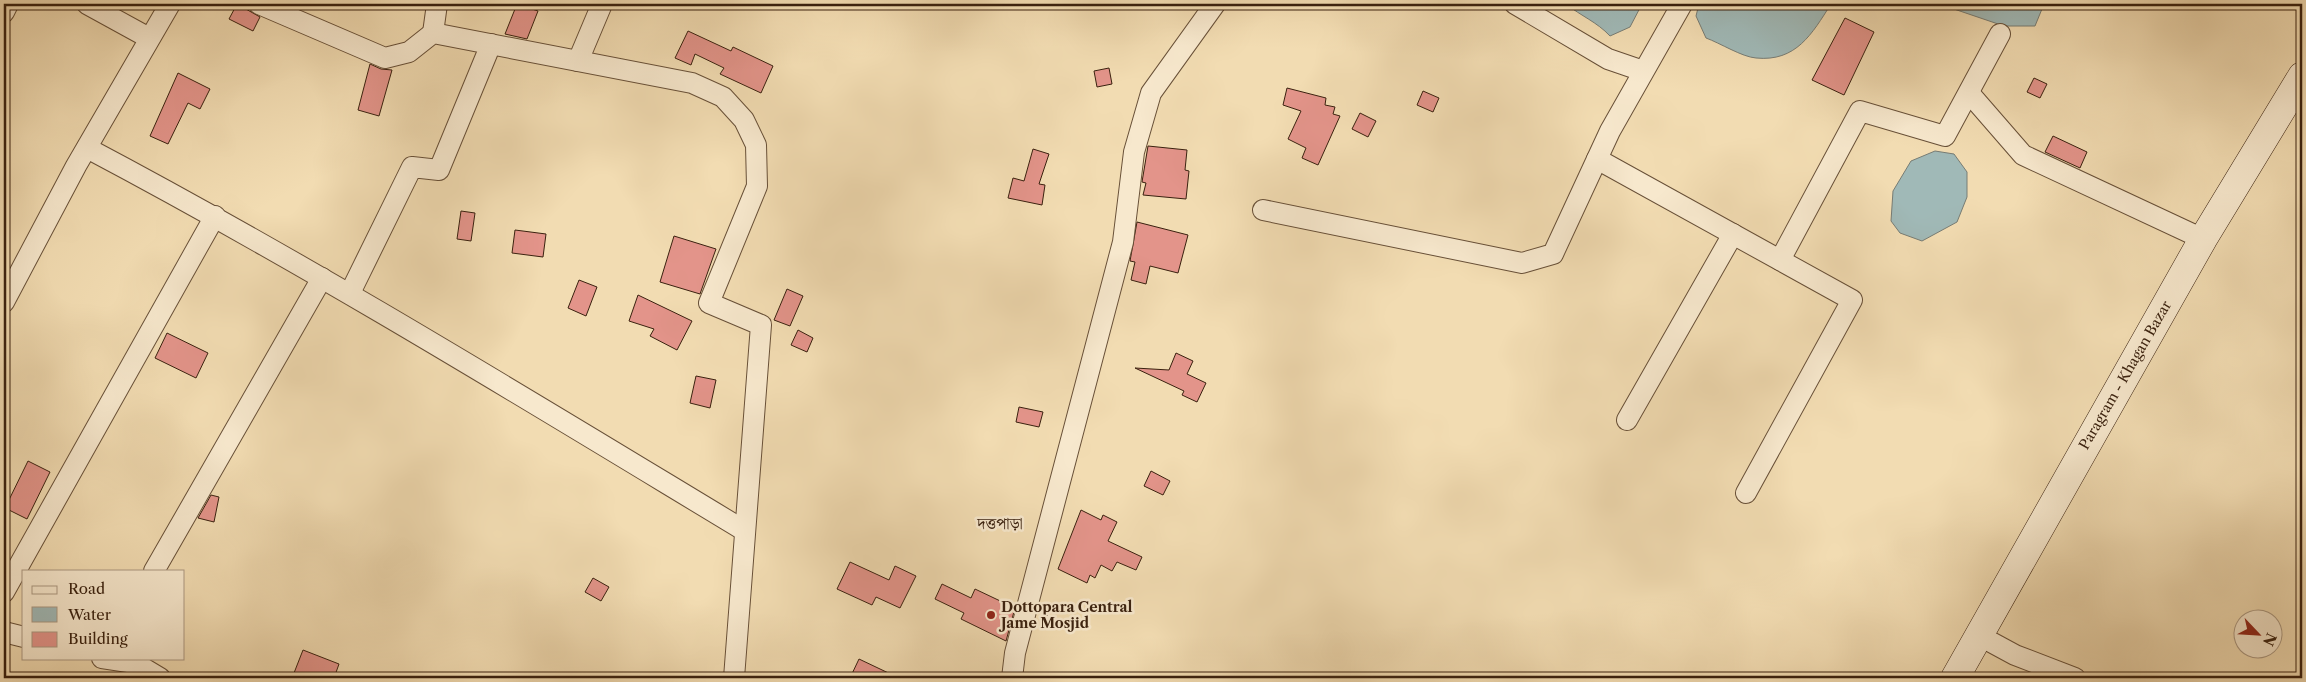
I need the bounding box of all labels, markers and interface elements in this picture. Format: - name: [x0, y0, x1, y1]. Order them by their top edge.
- street label: Paragram - Khagan Bazar: [2075, 297, 2175, 453]
- district label: দত্তপাড়া: [976, 513, 1023, 533]
- legend: [22, 570, 185, 660]
- text: Road: [68, 579, 105, 598]
- place label: Dottopara Central Jame Mosjid: [998, 598, 1132, 632]
- text: Water: [67, 605, 112, 624]
- marker: Dottopara Central Jame Mosjid: [985, 609, 997, 621]
- north arrow: [2234, 610, 2284, 660]
- text: Building: [68, 629, 128, 648]
- text: N: [2259, 630, 2281, 649]

